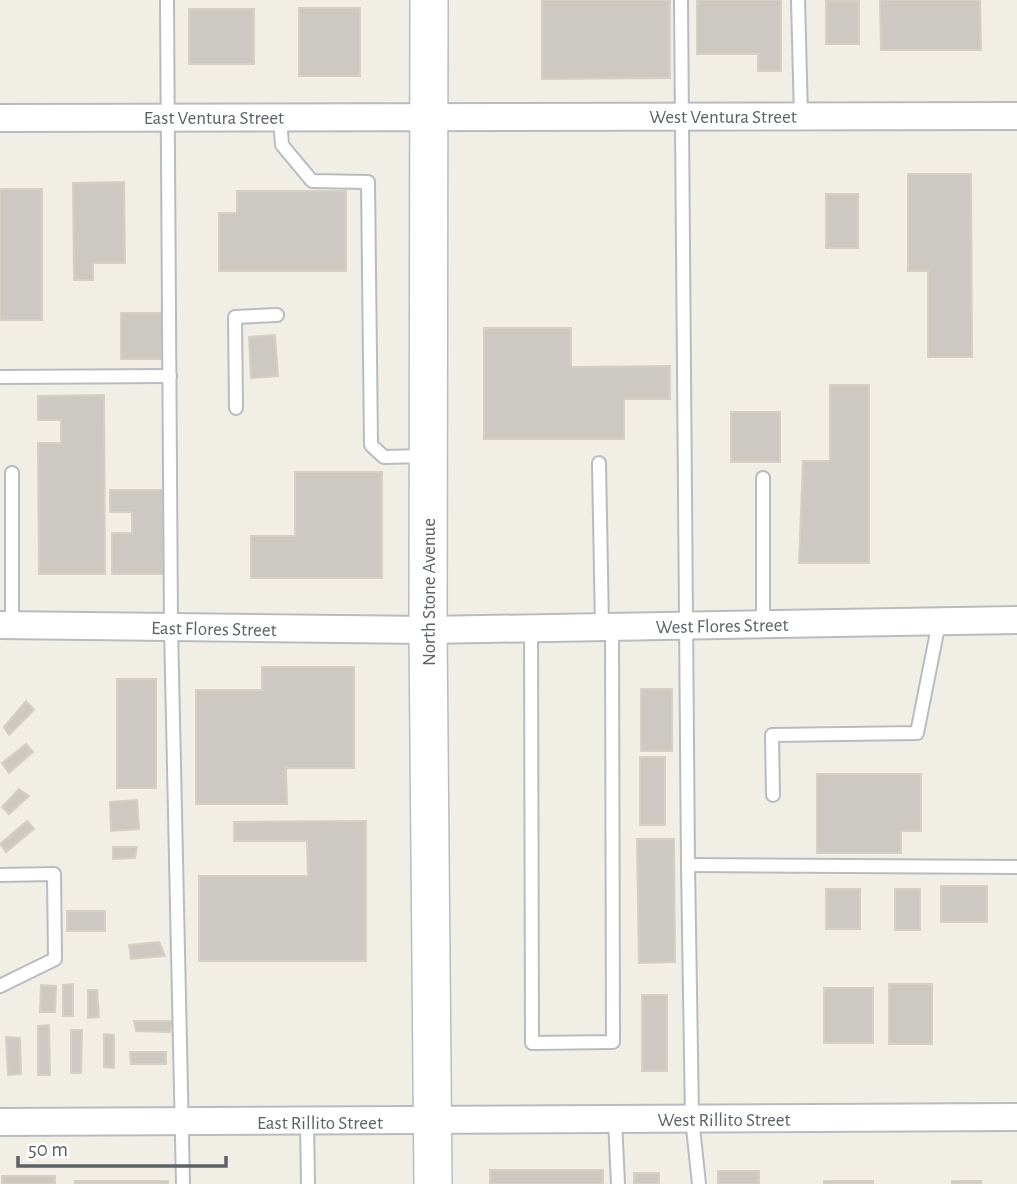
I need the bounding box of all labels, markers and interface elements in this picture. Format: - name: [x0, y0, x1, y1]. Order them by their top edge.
- street label: West Ventura Street: [649, 108, 797, 127]
- street label: East Ventura Street: [144, 109, 284, 128]
- street label: North Stone Avenue: [420, 518, 439, 666]
- street label: West Flores Street: [655, 616, 789, 637]
- street label: East Flores Street: [151, 619, 277, 640]
- street label: West Rillito Street: [657, 1111, 791, 1130]
- street label: East Rillito Street: [257, 1114, 383, 1133]
- scale bar: [18, 1124, 226, 1168]
- text: 50 m: [28, 1139, 68, 1160]

